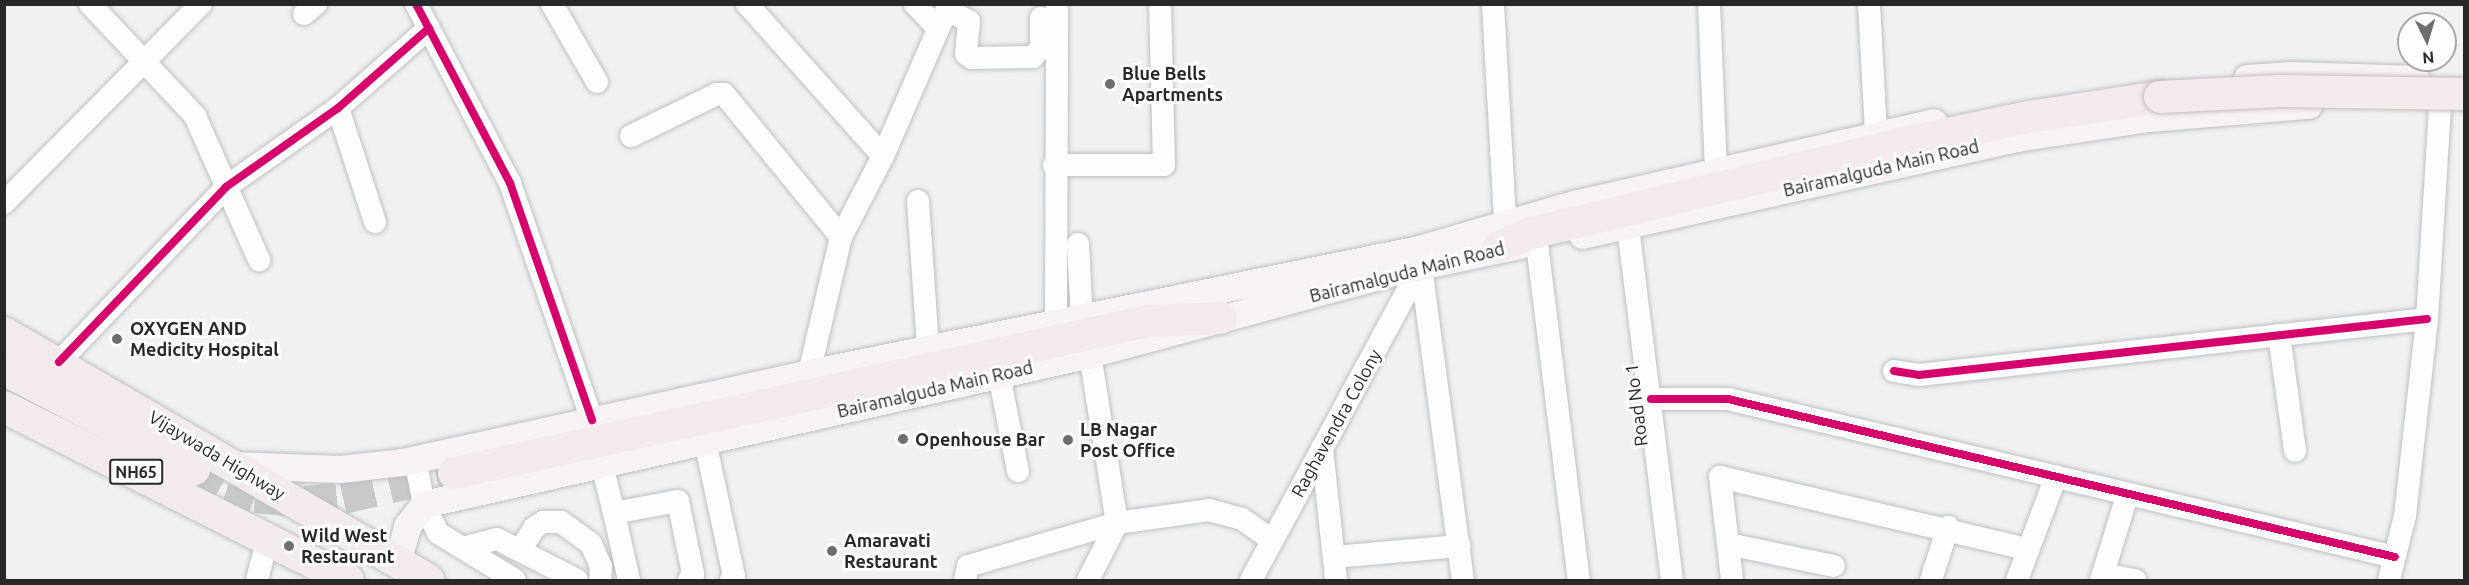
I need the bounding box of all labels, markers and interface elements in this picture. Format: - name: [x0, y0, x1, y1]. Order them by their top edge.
- north arrow: [2397, 12, 2457, 72]
- text: N: [2422, 48, 2435, 67]
- place label: Blue Bells Apartments: [1122, 63, 1223, 106]
- marker: Blue Bells Apartments: [1103, 77, 1117, 91]
- street label: Bairamalguda Main Road: [1781, 135, 1981, 201]
- street label: Bairamalguda Main Road: [1307, 237, 1507, 307]
- place label: OXYGEN AND Medicity Hospital: [130, 318, 279, 360]
- marker: OXYGEN AND Medicity Hospital: [108, 330, 126, 348]
- street label: Raghavendra Colony: [1286, 345, 1386, 501]
- street label: Bairamalguda Main Road: [835, 356, 1035, 422]
- street label: Road No 1: [1620, 362, 1652, 448]
- street label: Vijaywada Highway: [145, 406, 289, 504]
- place label: LB Nagar Post Office: [1080, 419, 1175, 462]
- place label: Openhouse Bar: [915, 428, 1045, 450]
- marker: Openhouse Bar: [896, 432, 910, 446]
- marker: LB Nagar Post Office: [1061, 433, 1075, 447]
- road number: NH65: [109, 459, 163, 485]
- place label: Wild West Restaurant: [301, 525, 394, 568]
- place label: Amaravati Restaurant: [844, 530, 937, 572]
- marker: Wild West Restaurant: [282, 539, 296, 553]
- marker: Amaravati Restaurant: [825, 544, 839, 558]

